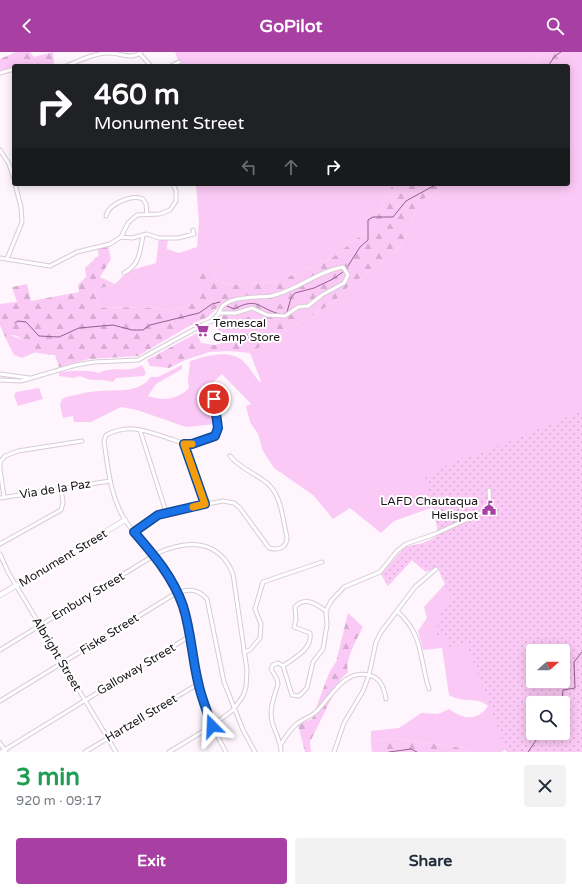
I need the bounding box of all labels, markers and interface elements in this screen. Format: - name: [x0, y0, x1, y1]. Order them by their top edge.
- icon: back: [16, 15, 38, 37]
- text: GoPilot: [260, 15, 322, 37]
- icon: search: [544, 15, 566, 37]
- text: 460 m: [94, 78, 180, 112]
- icon: right: [28, 80, 80, 132]
- text: Monument Street: [94, 112, 244, 134]
- icon: left: [238, 156, 260, 178]
- icon: ahead: [280, 156, 302, 178]
- icon: right: [322, 156, 344, 178]
- place label: Temescal Camp Store: [213, 316, 280, 344]
- supermarket icon: Temescal Camp Store: [194, 322, 210, 338]
- pin: [197, 382, 231, 416]
- icon: arrive: [203, 388, 225, 410]
- street label: Via de la Paz: [18, 476, 92, 502]
- place label: LAFD Chautaqua Helispot: [380, 494, 478, 522]
- public building icon: LAFD Chautaqua Helispot: [481, 500, 497, 516]
- street label: Monument Street: [16, 526, 110, 590]
- street label: Embury Street: [49, 569, 127, 623]
- street label: Fiske Street: [77, 610, 141, 658]
- street label: Albright Street: [29, 614, 85, 694]
- street label: Galloway Street: [94, 640, 178, 698]
- north arrow: [526, 644, 570, 688]
- map controls: [526, 644, 570, 740]
- street label: Hartzell Street: [103, 691, 180, 745]
- button: search: [526, 696, 570, 740]
- position arrow: [191, 705, 233, 747]
- text: 3 min: [16, 763, 80, 792]
- button: close: [524, 765, 566, 807]
- text: 920 m · 09:17: [16, 793, 102, 809]
- button: Exit: [16, 838, 287, 884]
- button: Share: [295, 838, 566, 884]

